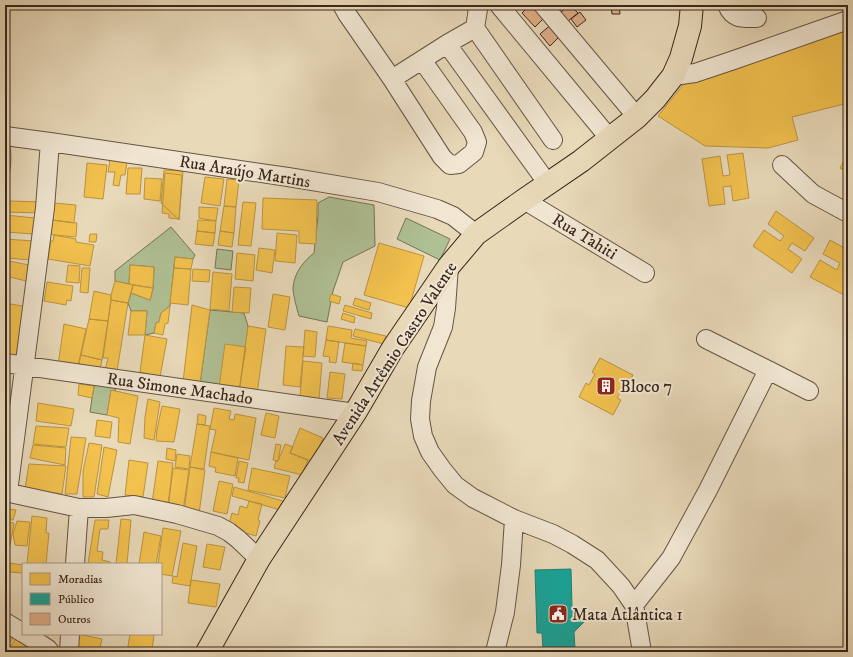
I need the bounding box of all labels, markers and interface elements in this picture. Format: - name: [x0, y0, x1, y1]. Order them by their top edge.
- street label: Rua Araújo Martins: [178, 151, 312, 193]
- street label: Rua Tahiti: [548, 209, 621, 265]
- street label: Avenida Artêmio Castro Valente: [327, 258, 462, 449]
- street label: Rua Simone Machado: [105, 368, 254, 410]
- building icon: Bloco 7: [595, 375, 617, 397]
- place label: Bloco 7: [620, 376, 672, 398]
- legend: [22, 563, 162, 635]
- text: Moradias: [58, 572, 102, 587]
- text: Público: [58, 592, 94, 607]
- public building icon: Mata Atlântica 1: [547, 603, 569, 625]
- place label: Mata Atlântica 1: [572, 604, 683, 626]
- text: Outros: [58, 612, 90, 627]

